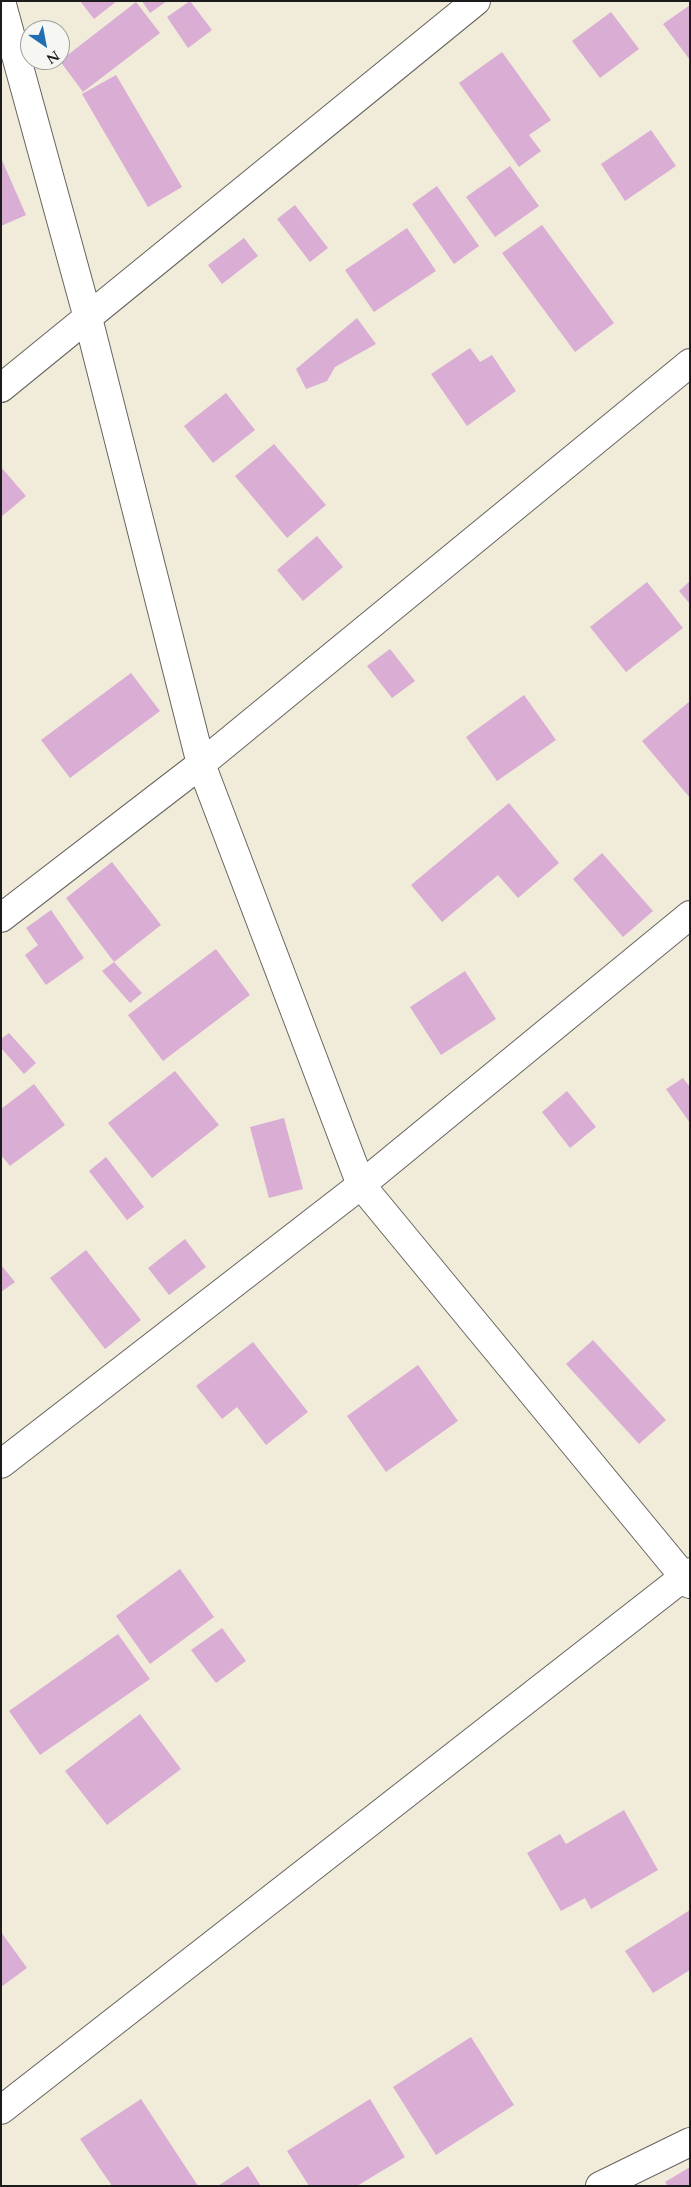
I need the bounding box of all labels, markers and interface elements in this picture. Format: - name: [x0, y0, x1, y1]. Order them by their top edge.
- north arrow: [20, 20, 70, 70]
- text: N: [43, 46, 63, 68]

